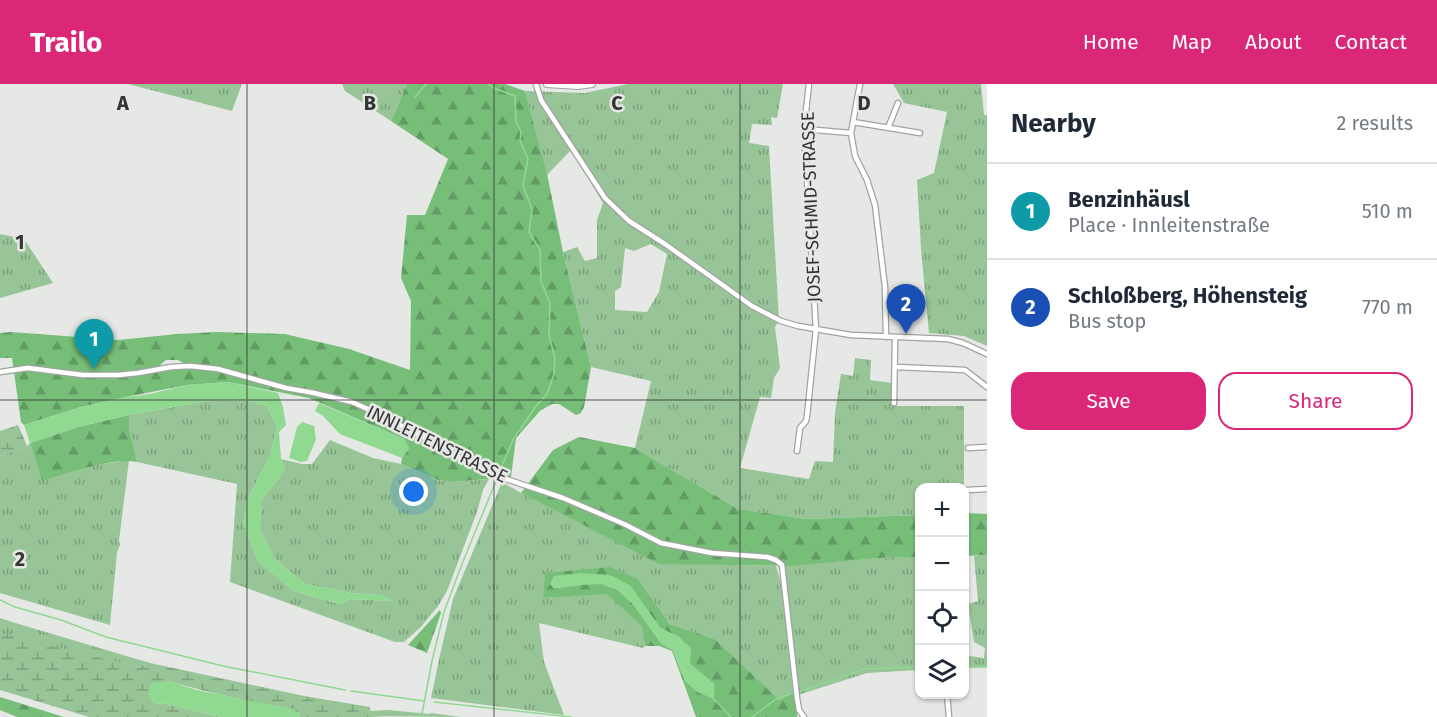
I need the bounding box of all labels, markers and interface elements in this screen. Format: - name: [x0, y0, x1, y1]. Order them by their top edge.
- text: Trailo: [30, 26, 102, 59]
- text: Home: [1083, 29, 1139, 55]
- text: Map: [1172, 29, 1212, 55]
- text: About: [1245, 29, 1302, 55]
- text: Contact: [1335, 29, 1407, 55]
- text: A: [116, 91, 130, 115]
- text: B: [364, 91, 376, 115]
- text: C: [611, 91, 623, 115]
- text: D: [857, 91, 871, 115]
- text: Nearby: [1011, 108, 1096, 139]
- street label: JOSEF-SCHMID-STRASSE: [797, 111, 825, 303]
- text: 2 results: [1336, 111, 1413, 135]
- text: Benzinhäusl: [1068, 186, 1190, 213]
- text: 1: [1026, 199, 1035, 223]
- text: 510 m: [1362, 199, 1413, 223]
- text: Place · Innleitenstraße: [1068, 213, 1270, 237]
- text: 1: [15, 230, 25, 254]
- text: Schloßberg, Höhensteig: [1068, 282, 1307, 309]
- pin: 2: [886, 284, 926, 334]
- text: 2: [1025, 295, 1036, 319]
- text: 770 m: [1362, 295, 1413, 319]
- text: Bus stop: [1068, 309, 1146, 333]
- pin: 1: [74, 320, 113, 369]
- button: Save: [1011, 372, 1206, 430]
- button: Share: [1218, 372, 1413, 430]
- street label: INNLEITENSTRASSE: [363, 400, 511, 488]
- your location: [399, 477, 428, 506]
- map controls: [915, 483, 969, 699]
- button: +: [915, 483, 969, 537]
- button: −: [915, 537, 969, 591]
- text: 2: [15, 547, 25, 571]
- button: locate: [915, 591, 969, 645]
- button: layers: [915, 645, 969, 699]

